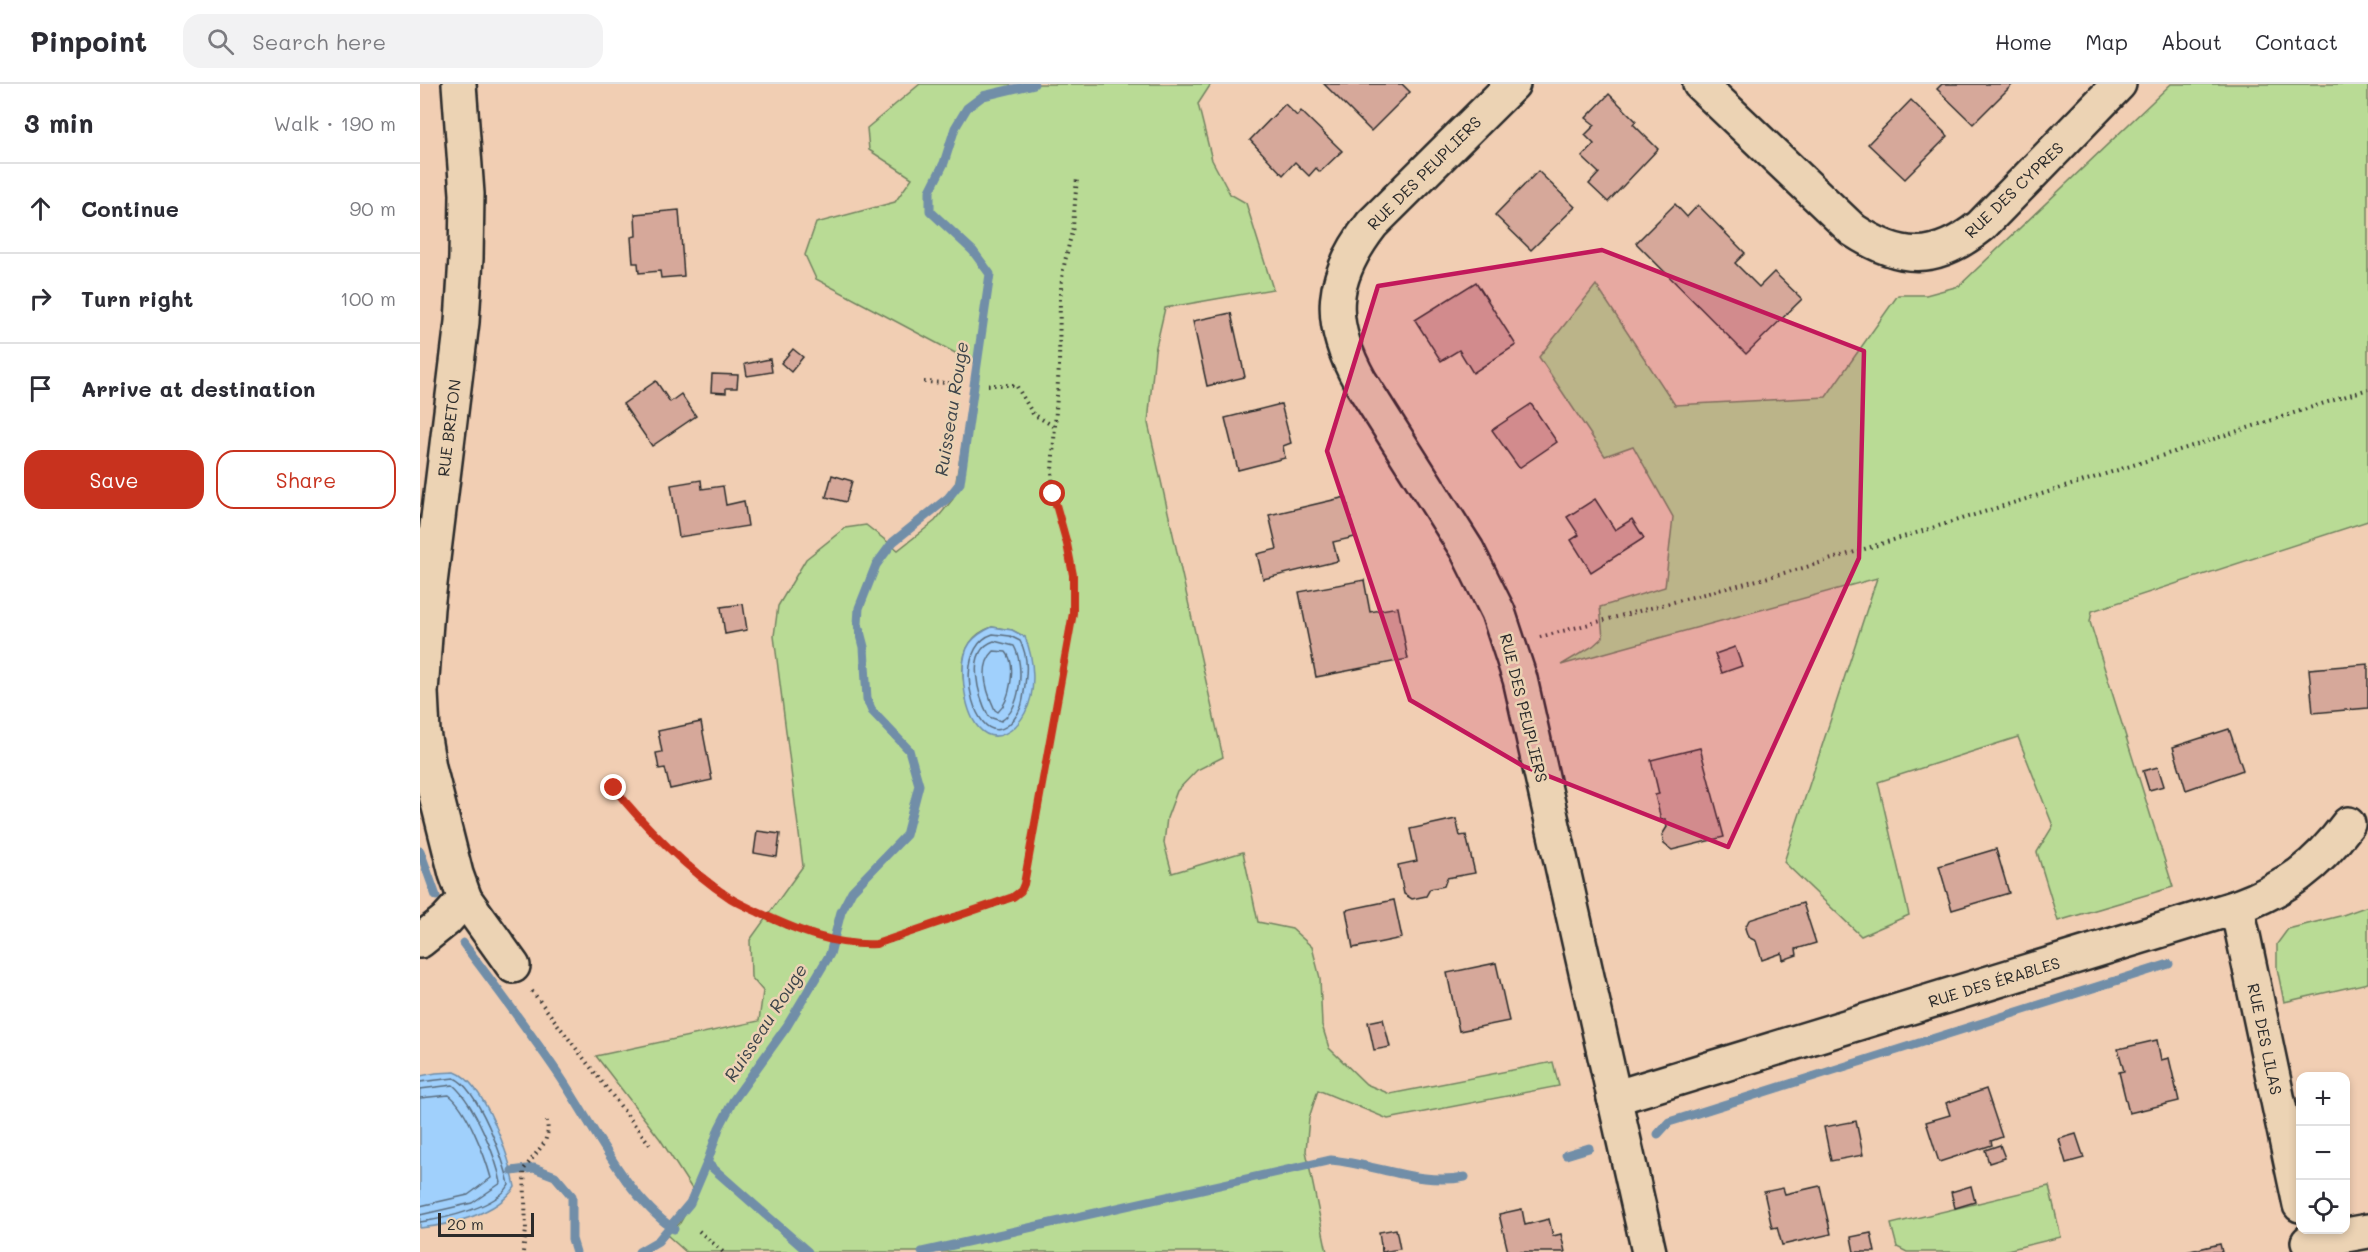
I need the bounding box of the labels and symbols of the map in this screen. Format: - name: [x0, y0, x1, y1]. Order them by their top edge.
- street label: RUE DES PEUPLIERS: [1362, 111, 1485, 234]
- street label: RUE DES CYPRES: [1960, 137, 2068, 242]
- water label: Ruisseau Rouge: [929, 340, 974, 478]
- street label: RUE BRETON: [432, 378, 465, 478]
- route start: [1039, 480, 1065, 506]
- street label: RUE DES PEUPLIERS: [1496, 631, 1553, 785]
- route end: [600, 774, 626, 800]
- street label: RUE DES ÉRABLES: [1926, 952, 2062, 1012]
- water label: Ruisseau Rouge: [718, 959, 812, 1086]
- street label: RUE DES LILAS: [2243, 981, 2288, 1097]
- scale bar: [438, 1210, 534, 1238]

